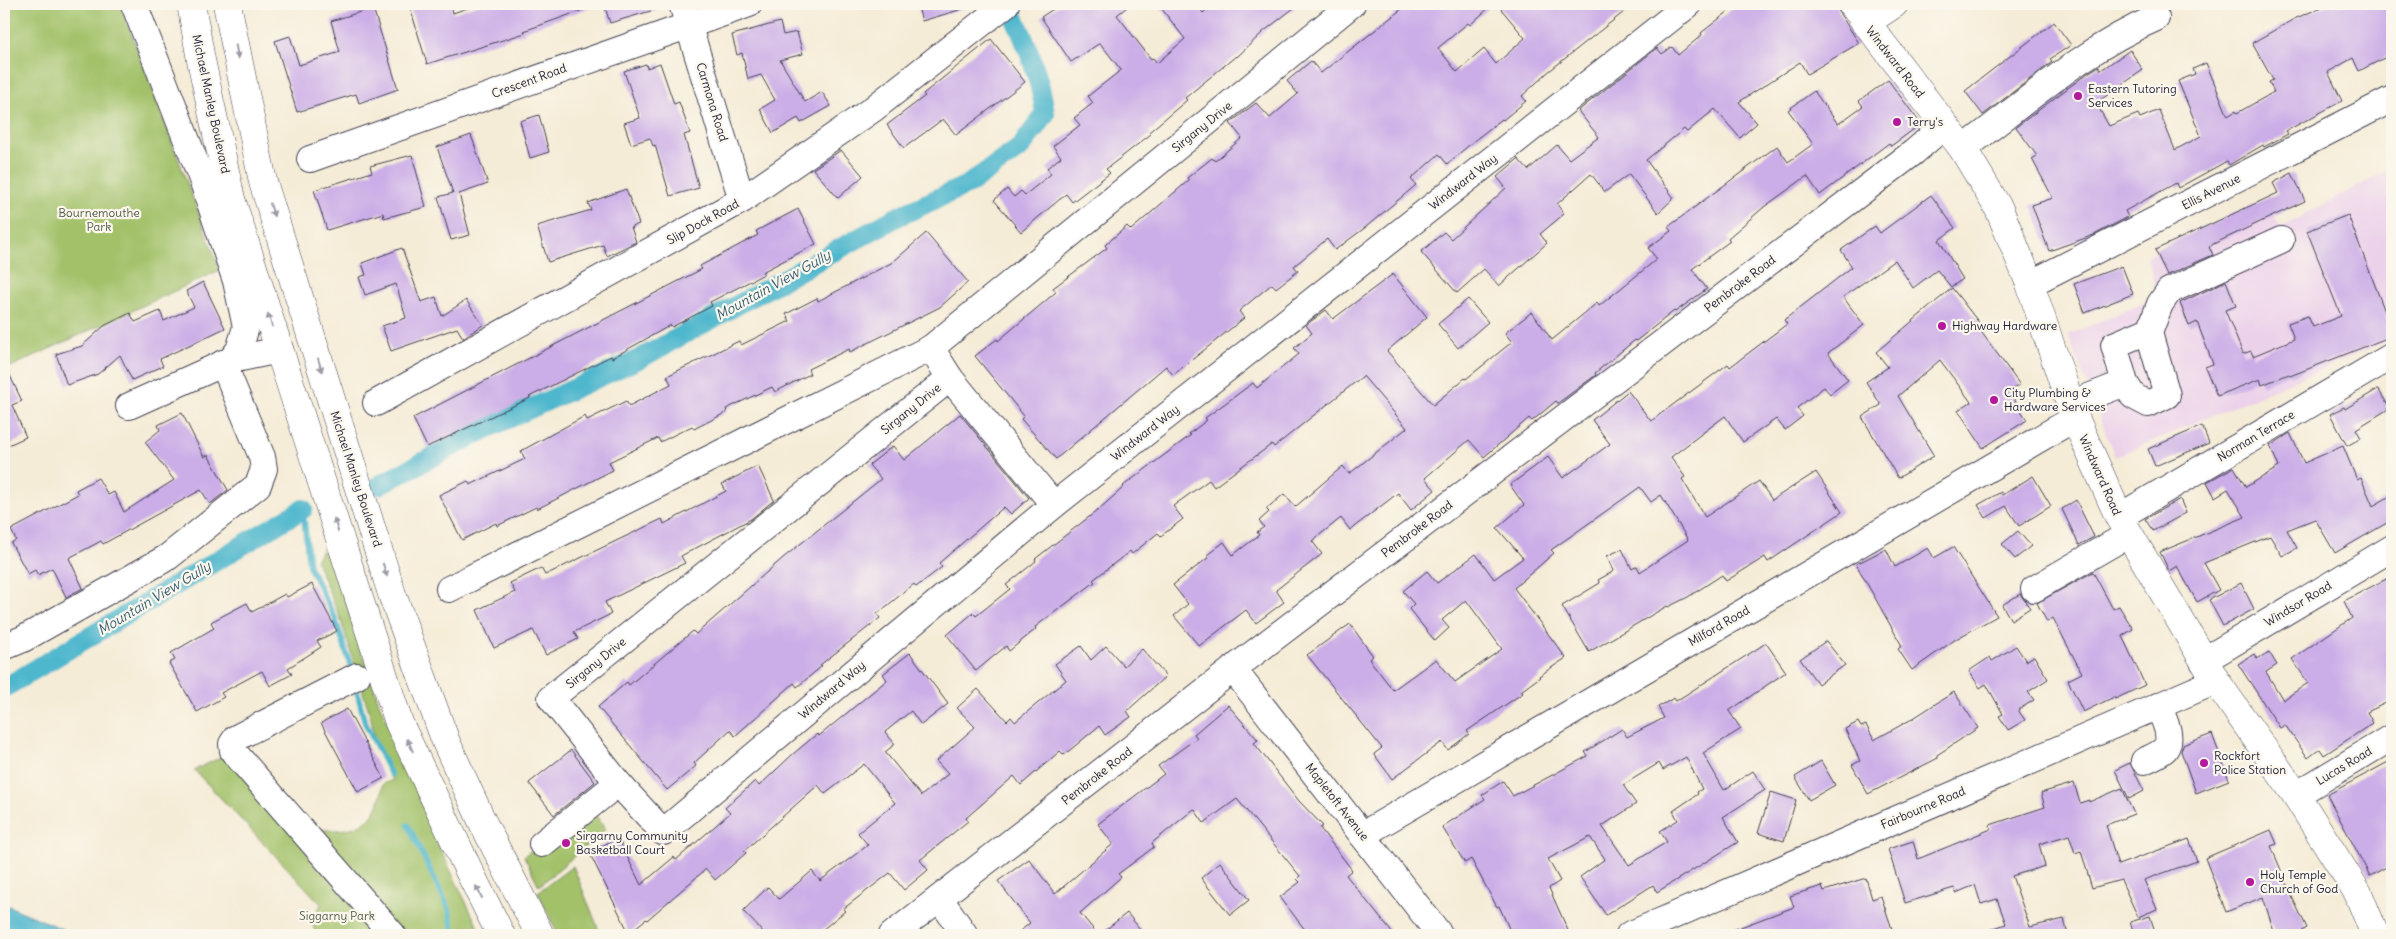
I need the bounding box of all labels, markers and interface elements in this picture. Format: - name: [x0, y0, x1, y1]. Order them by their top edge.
- street label: Windward Road: [1863, 23, 1928, 100]
- street label: Michael Manley Boulevard: [189, 33, 234, 175]
- one-way arrow: [233, 44, 241, 59]
- street label: Crescent Road: [489, 60, 568, 101]
- street label: Carmona Road: [693, 61, 732, 143]
- place label: Eastern Tutoring Services: [2088, 81, 2177, 110]
- marker: Eastern Tutoring Services: [2072, 90, 2084, 102]
- street label: Sirgany Drive: [1169, 98, 1235, 155]
- place label: Terry's: [1907, 114, 1943, 129]
- marker: Terry's: [1891, 116, 1903, 128]
- street label: Windward Way: [1425, 150, 1500, 213]
- street label: Ellis Avenue: [2179, 170, 2243, 213]
- street label: Slip Dock Road: [664, 196, 741, 248]
- one-way arrow: [268, 203, 276, 218]
- park label: Bournemouthe Park: [58, 205, 140, 234]
- water label: Mountain View Gully: [712, 245, 835, 324]
- street label: Pembroke Road: [1701, 252, 1778, 315]
- one-way arrow: [266, 312, 274, 327]
- place label: Highway Hardware: [1952, 318, 2057, 333]
- marker: Highway Hardware: [1936, 320, 1948, 332]
- one-way arrow: [316, 358, 324, 373]
- street label: Sirgany Drive: [878, 380, 944, 437]
- place label: City Plumbing & Hardware Services: [2004, 385, 2106, 414]
- marker: City Plumbing & Hardware Services: [1988, 394, 2000, 406]
- street label: Windward Way: [1107, 401, 1182, 464]
- street label: Norman Terrace: [2214, 407, 2297, 465]
- street label: Michael Manley Boulevard: [327, 409, 386, 549]
- street label: Windward Road: [2076, 432, 2125, 517]
- street label: Pembroke Road: [1378, 497, 1455, 560]
- one-way arrow: [331, 517, 339, 532]
- water label: Mountain View Gully: [94, 557, 215, 639]
- one-way arrow: [381, 563, 389, 578]
- street label: Windsor Road: [2261, 578, 2334, 629]
- street label: Milford Road: [1685, 602, 1752, 649]
- street label: Sirgany Drive: [563, 634, 629, 691]
- street label: Windward Way: [795, 657, 868, 722]
- one-way arrow: [405, 738, 413, 752]
- street label: Pembroke Road: [1058, 743, 1135, 808]
- street label: Lucas Road: [2313, 743, 2374, 788]
- place label: Rockfort Police Station: [2214, 748, 2286, 777]
- marker: Rockfort Police Station: [2198, 757, 2210, 769]
- street label: Mapletoft Avenue: [1302, 760, 1372, 843]
- street label: Fairbourne Road: [1878, 783, 1967, 832]
- place label: Sirgarny Community Basketball Court: [576, 828, 688, 857]
- marker: Sirgarny Community Basketball Court: [560, 837, 572, 849]
- place label: Holy Temple Church of God: [2260, 867, 2338, 896]
- marker: Holy Temple Church of God: [2244, 876, 2256, 888]
- one-way arrow: [475, 885, 483, 899]
- park label: Siggarny Park: [299, 908, 375, 923]

